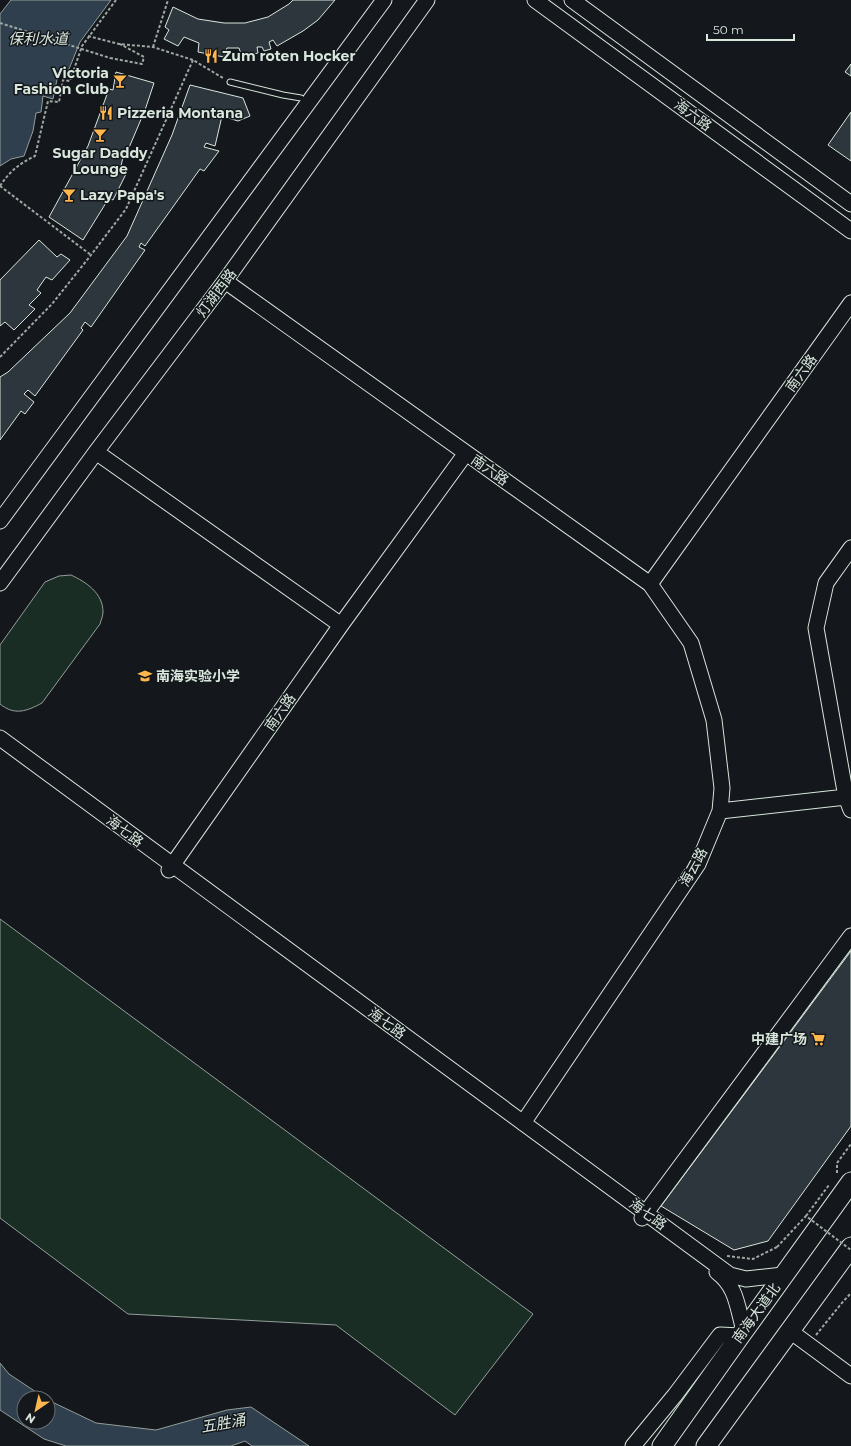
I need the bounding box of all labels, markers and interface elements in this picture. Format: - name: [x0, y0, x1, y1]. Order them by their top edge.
- scale bar: [707, 16, 794, 42]
- text: 50 m: [713, 22, 744, 37]
- water label: 保利水道: [8, 29, 70, 48]
- place label: Zum roten Hocker: [222, 47, 355, 65]
- restaurant icon: Zum roten Hocker: [203, 48, 219, 64]
- place label: Victoria Fashion Club: [14, 64, 109, 98]
- bar icon: Victoria Fashion Club: [112, 73, 128, 89]
- street label: 海六路: [671, 95, 715, 135]
- place label: Pizzeria Montana: [117, 104, 243, 122]
- restaurant icon: Pizzeria Montana: [98, 105, 114, 121]
- bar icon: Sugar Daddy Lounge: [92, 127, 108, 143]
- place label: Sugar Daddy Lounge: [53, 144, 148, 178]
- place label: Lazy Papa's: [80, 186, 165, 204]
- bar icon: Lazy Papa's: [61, 187, 77, 203]
- street label: 灯湖西路: [192, 265, 240, 321]
- street label: 南六路: [781, 351, 821, 395]
- street label: 南六路: [468, 451, 512, 489]
- place label: 南海实验小学: [156, 667, 240, 685]
- school or university icon: 南海实验小学: [137, 668, 153, 684]
- street label: 南六路: [261, 690, 299, 734]
- street label: 海七路: [103, 811, 147, 851]
- street label: 海云路: [675, 844, 711, 890]
- street label: 海七路: [365, 1003, 409, 1043]
- place label: 中建广场: [751, 1030, 807, 1048]
- supermarket icon: 中建广场: [810, 1031, 826, 1047]
- street label: 海七路: [626, 1194, 670, 1234]
- street label: 南海大道北: [728, 1279, 784, 1347]
- north arrow: [16, 1390, 56, 1430]
- water label: 五胜涌: [199, 1409, 249, 1436]
- text: N: [23, 1410, 38, 1427]

